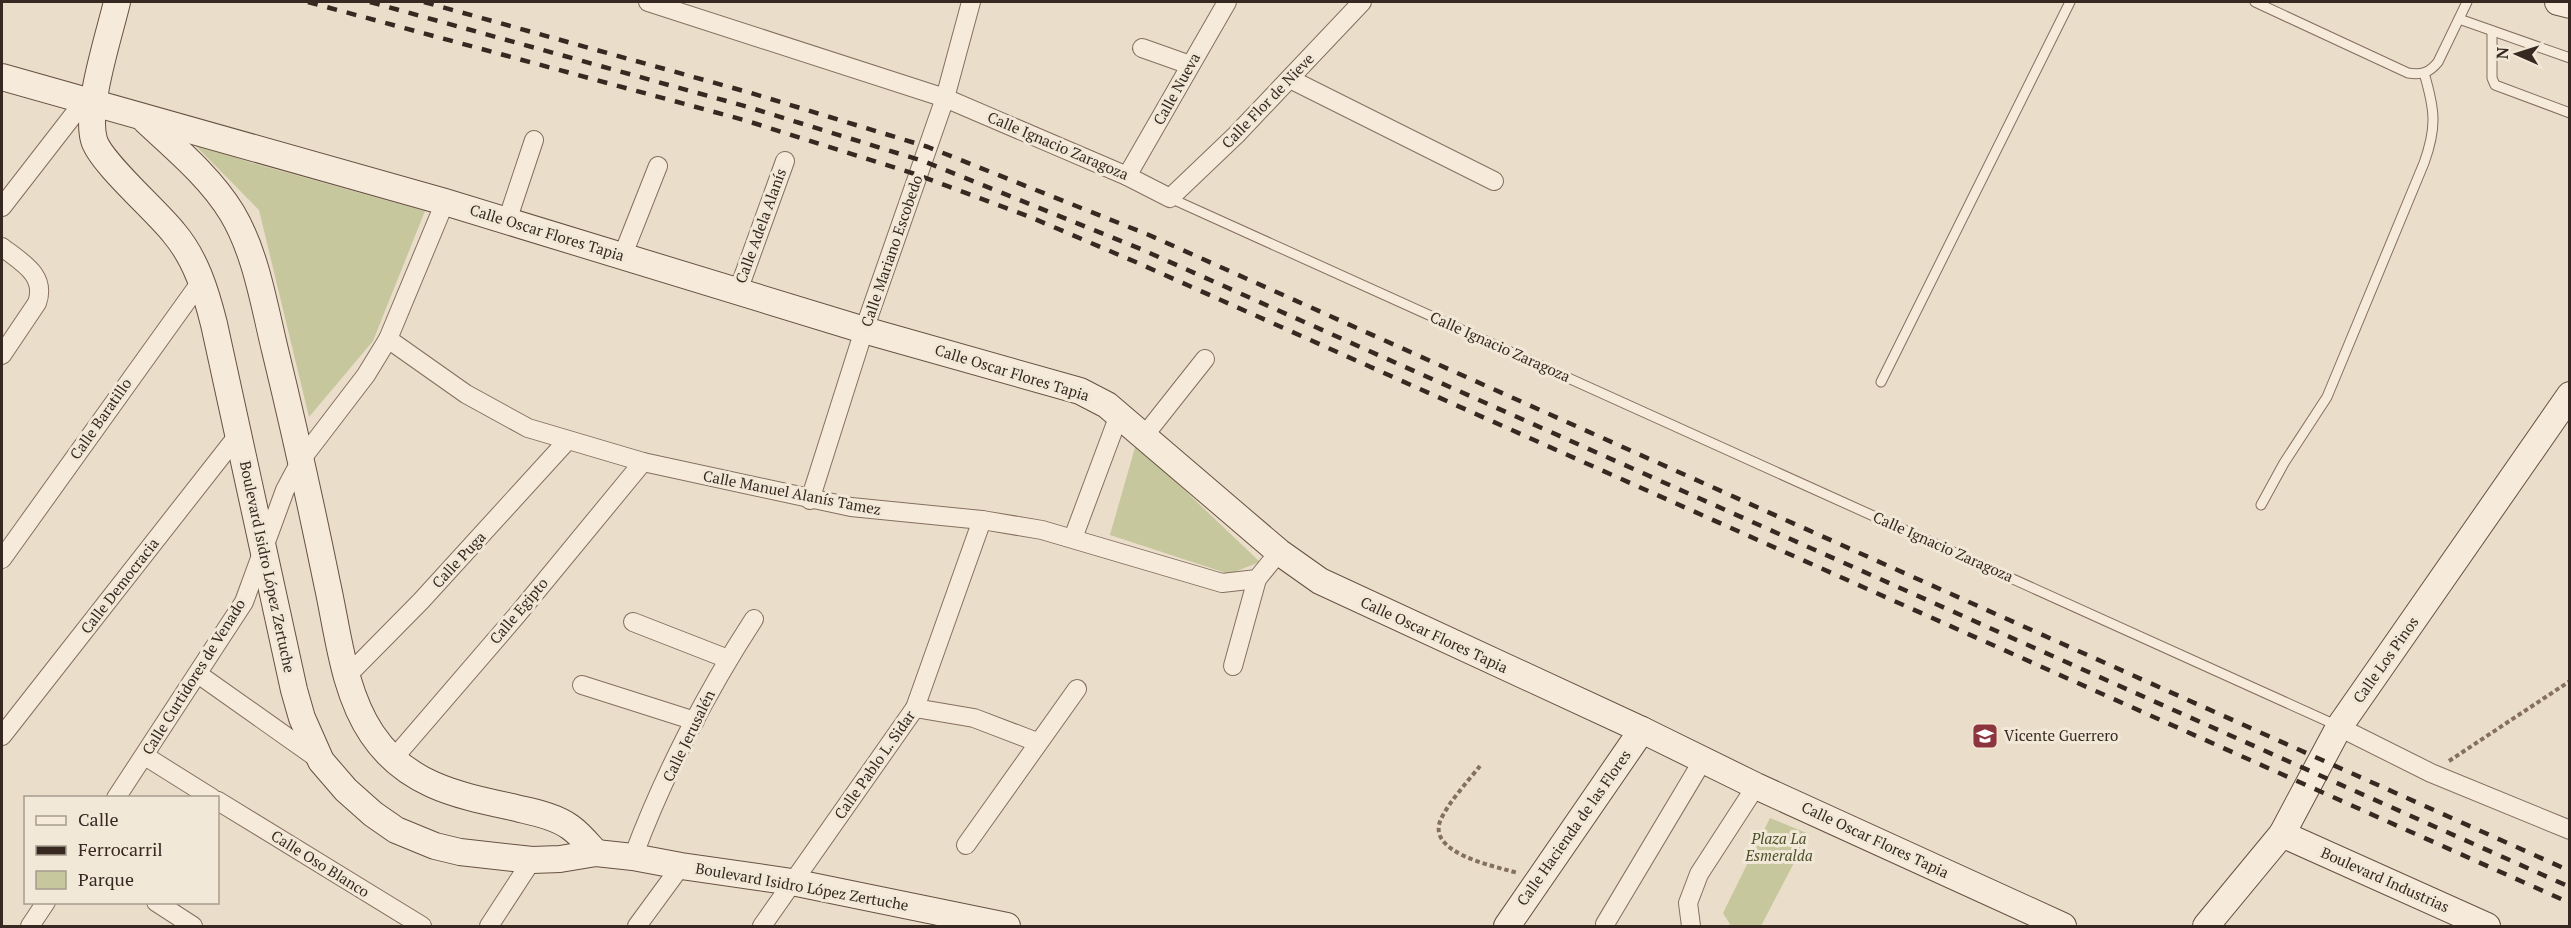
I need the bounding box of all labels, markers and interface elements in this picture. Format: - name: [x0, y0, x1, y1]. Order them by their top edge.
- north arrow: [2487, 24, 2547, 84]
- text: N: [2491, 47, 2513, 60]
- street label: Calle Flor de Nieve: [1217, 48, 1318, 152]
- street label: Calle Nueva: [1148, 49, 1204, 128]
- street label: Calle Ignacio Zaragoza: [985, 106, 1132, 184]
- street label: Calle Adela Alanís: [730, 165, 790, 286]
- street label: Calle Mariano Escobedo: [856, 172, 926, 329]
- street label: Calle Oscar Flores Tapia: [468, 199, 627, 265]
- street label: Calle Ignacio Zaragoza: [1427, 306, 1574, 386]
- street label: Calle Oscar Flores Tapia: [933, 339, 1092, 405]
- street label: Calle Baratillo: [65, 374, 136, 463]
- street label: Boulevard Isidro López Zertuche: [236, 459, 300, 675]
- street label: Calle Manuel Alanís Tamez: [701, 465, 883, 519]
- street label: Calle Ignacio Zaragoza: [1870, 506, 2017, 586]
- street label: Calle Puga: [427, 526, 490, 592]
- street label: Calle Democracia: [76, 533, 163, 637]
- street label: Calle Egipto: [485, 573, 552, 648]
- street label: Calle Oscar Flores Tapia: [1357, 591, 1512, 677]
- street label: Calle Curtidores de Venado: [137, 595, 249, 758]
- street label: Calle Los Pinos: [2348, 612, 2422, 707]
- street label: Calle Jerusalén: [657, 686, 719, 785]
- street label: Calle Pablo L. Sidar: [829, 706, 919, 823]
- school or university icon: Vicente Guerrero: [1970, 721, 2000, 751]
- place label: Vicente Guerrero: [2004, 725, 2118, 745]
- street label: Calle Hacienda de las Flores: [1512, 746, 1635, 909]
- legend: [24, 796, 219, 904]
- street label: Calle Oscar Flores Tapia: [1798, 796, 1953, 882]
- text: Calle: [78, 807, 119, 831]
- street label: Calle Oso Blanco: [268, 825, 373, 901]
- park label: Plaza La Esmeralda: [1744, 828, 1813, 865]
- text: Ferrocarril: [78, 837, 163, 861]
- street label: Boulevard Industrias: [2318, 842, 2453, 916]
- street label: Boulevard Isidro López Zertuche: [694, 857, 910, 915]
- text: Parque: [78, 867, 134, 891]

